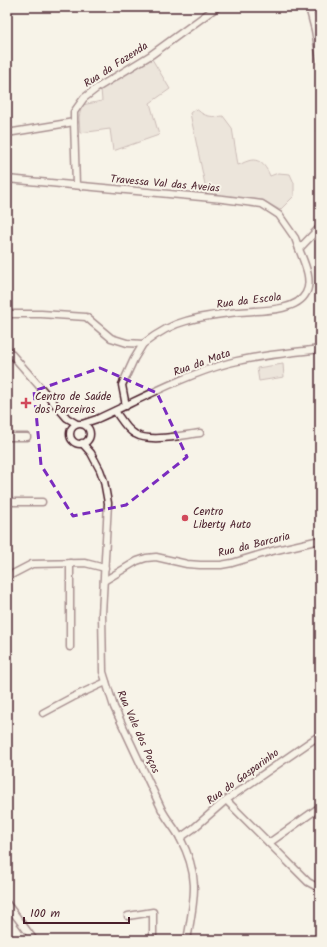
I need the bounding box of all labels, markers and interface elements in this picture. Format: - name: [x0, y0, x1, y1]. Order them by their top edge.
- street label: Rua da Fazenda: [80, 37, 152, 93]
- street label: Travessa Val das Aveias: [110, 170, 221, 198]
- street label: Rua da Escola: [216, 288, 282, 314]
- street label: Rua da Mata: [171, 344, 233, 382]
- place label: Centro de Saúde dos Parceiros: [35, 388, 111, 419]
- marker: Centro de Saúde dos Parceiros: [20, 397, 32, 409]
- place label: Centro Liberty Auto: [193, 503, 251, 534]
- marker: Centro Liberty Auto: [180, 513, 190, 523]
- street label: Rua da Barcaria: [216, 527, 292, 563]
- street label: Rua Vale dos Poços: [112, 687, 165, 777]
- street label: Rua do Gasparinho: [203, 744, 283, 810]
- scale bar: [24, 899, 129, 925]
- text: 100 m: [30, 904, 61, 923]

